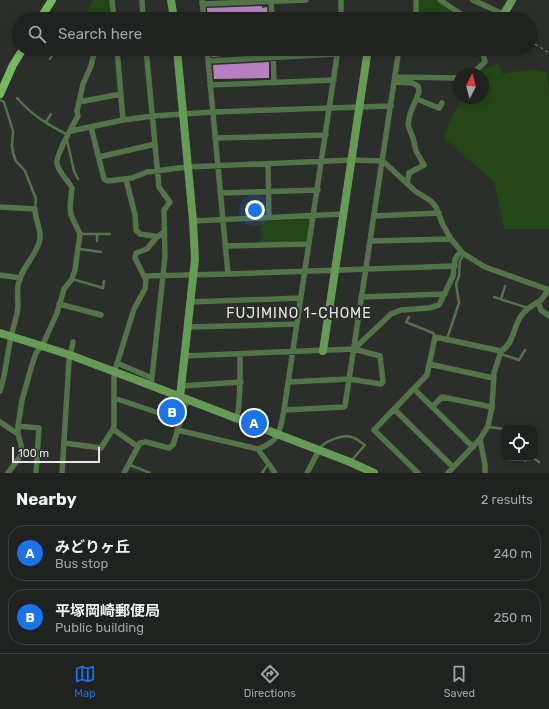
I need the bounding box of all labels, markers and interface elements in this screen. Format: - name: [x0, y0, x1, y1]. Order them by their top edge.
- search box: [12, 12, 537, 56]
- icon: search: [26, 23, 48, 45]
- text: Search here: [58, 25, 142, 43]
- north arrow: [453, 68, 489, 104]
- your location: [245, 200, 265, 220]
- district label: FUJIMINO 1-CHOME: [226, 305, 372, 322]
- pin: B: [159, 397, 185, 427]
- pin: A: [241, 408, 267, 438]
- map controls: [501, 425, 537, 461]
- button: locate: [501, 425, 537, 461]
- scale bar: [12, 445, 100, 464]
- text: 100 m: [18, 447, 49, 460]
- text: Nearby: [16, 489, 77, 509]
- text: 2 results: [481, 492, 533, 507]
- text: みどりヶ丘: [55, 538, 130, 556]
- text: A: [25, 546, 35, 561]
- text: 240 m: [493, 546, 532, 561]
- text: Bus stop: [55, 556, 108, 571]
- text: 平塚岡崎郵便局: [55, 602, 160, 620]
- text: B: [25, 610, 35, 625]
- text: 250 m: [494, 610, 532, 625]
- text: Public building: [55, 620, 144, 635]
- tab: Map: [74, 663, 96, 700]
- tab: Directions: [244, 663, 296, 700]
- tab: Saved: [444, 663, 475, 700]

